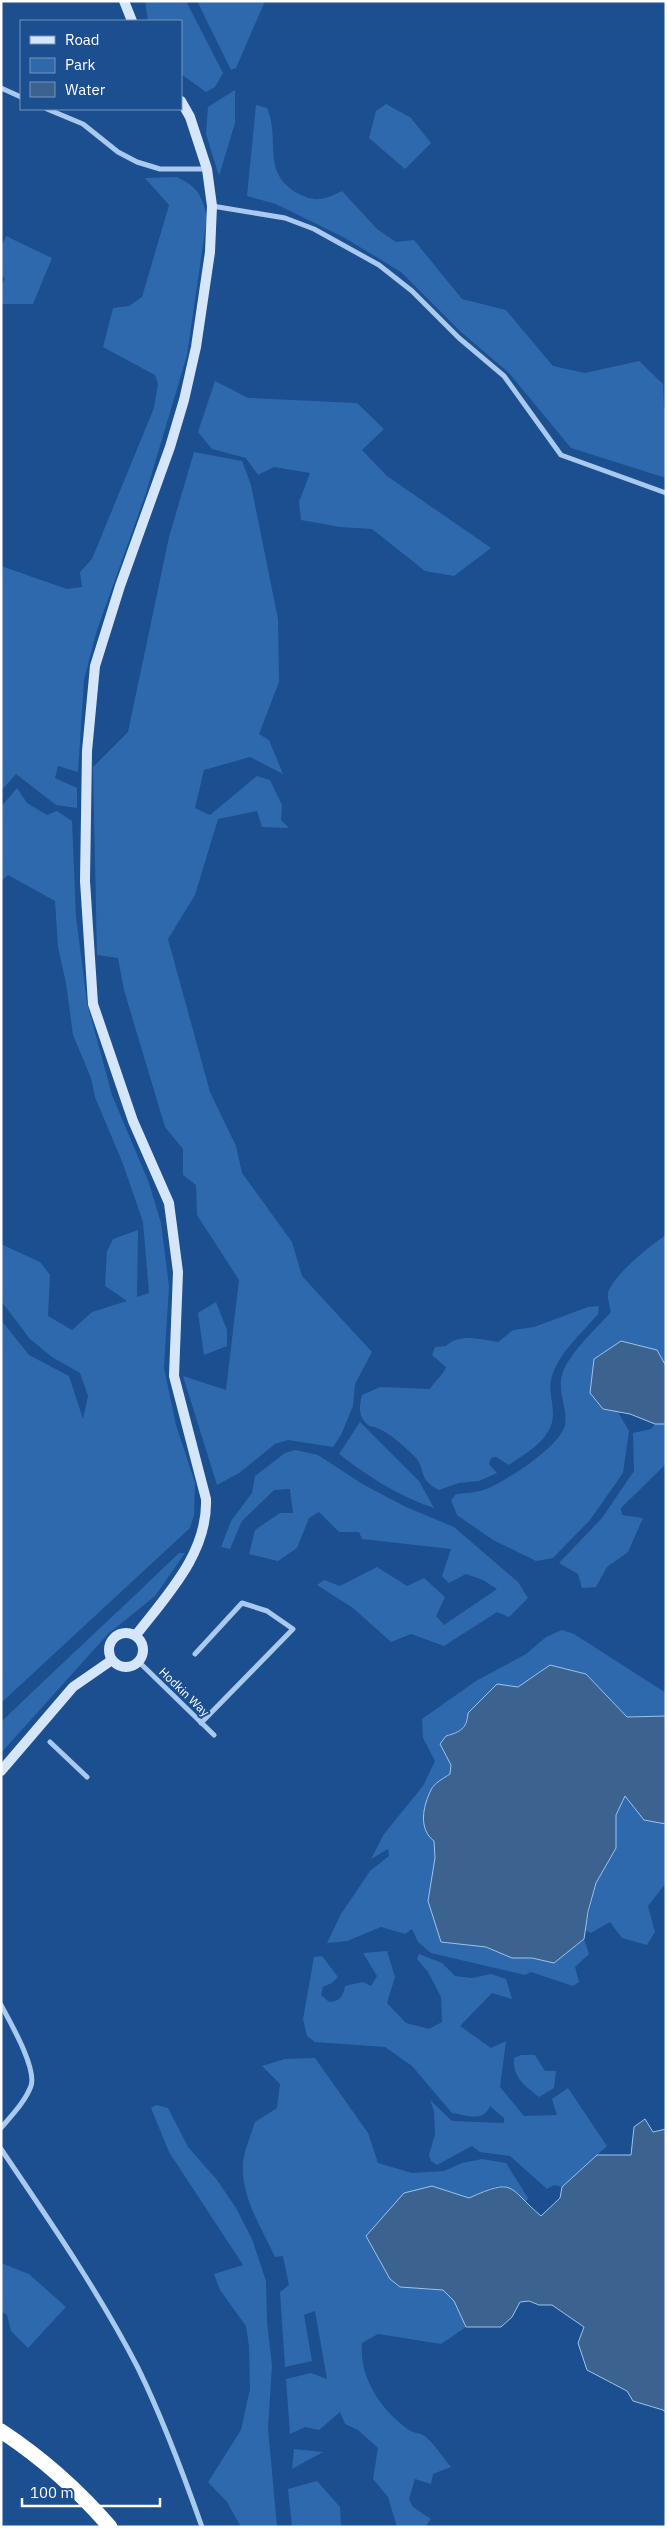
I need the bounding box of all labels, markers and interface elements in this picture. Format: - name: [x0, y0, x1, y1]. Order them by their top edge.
- legend: [20, 20, 182, 110]
- text: Road: [65, 30, 100, 49]
- text: Park: [65, 55, 95, 74]
- text: Water: [65, 80, 106, 99]
- street label: Hodkin Way: [156, 1664, 213, 1719]
- scale bar: [22, 2476, 160, 2508]
- text: 100 m: [30, 2483, 74, 2502]

